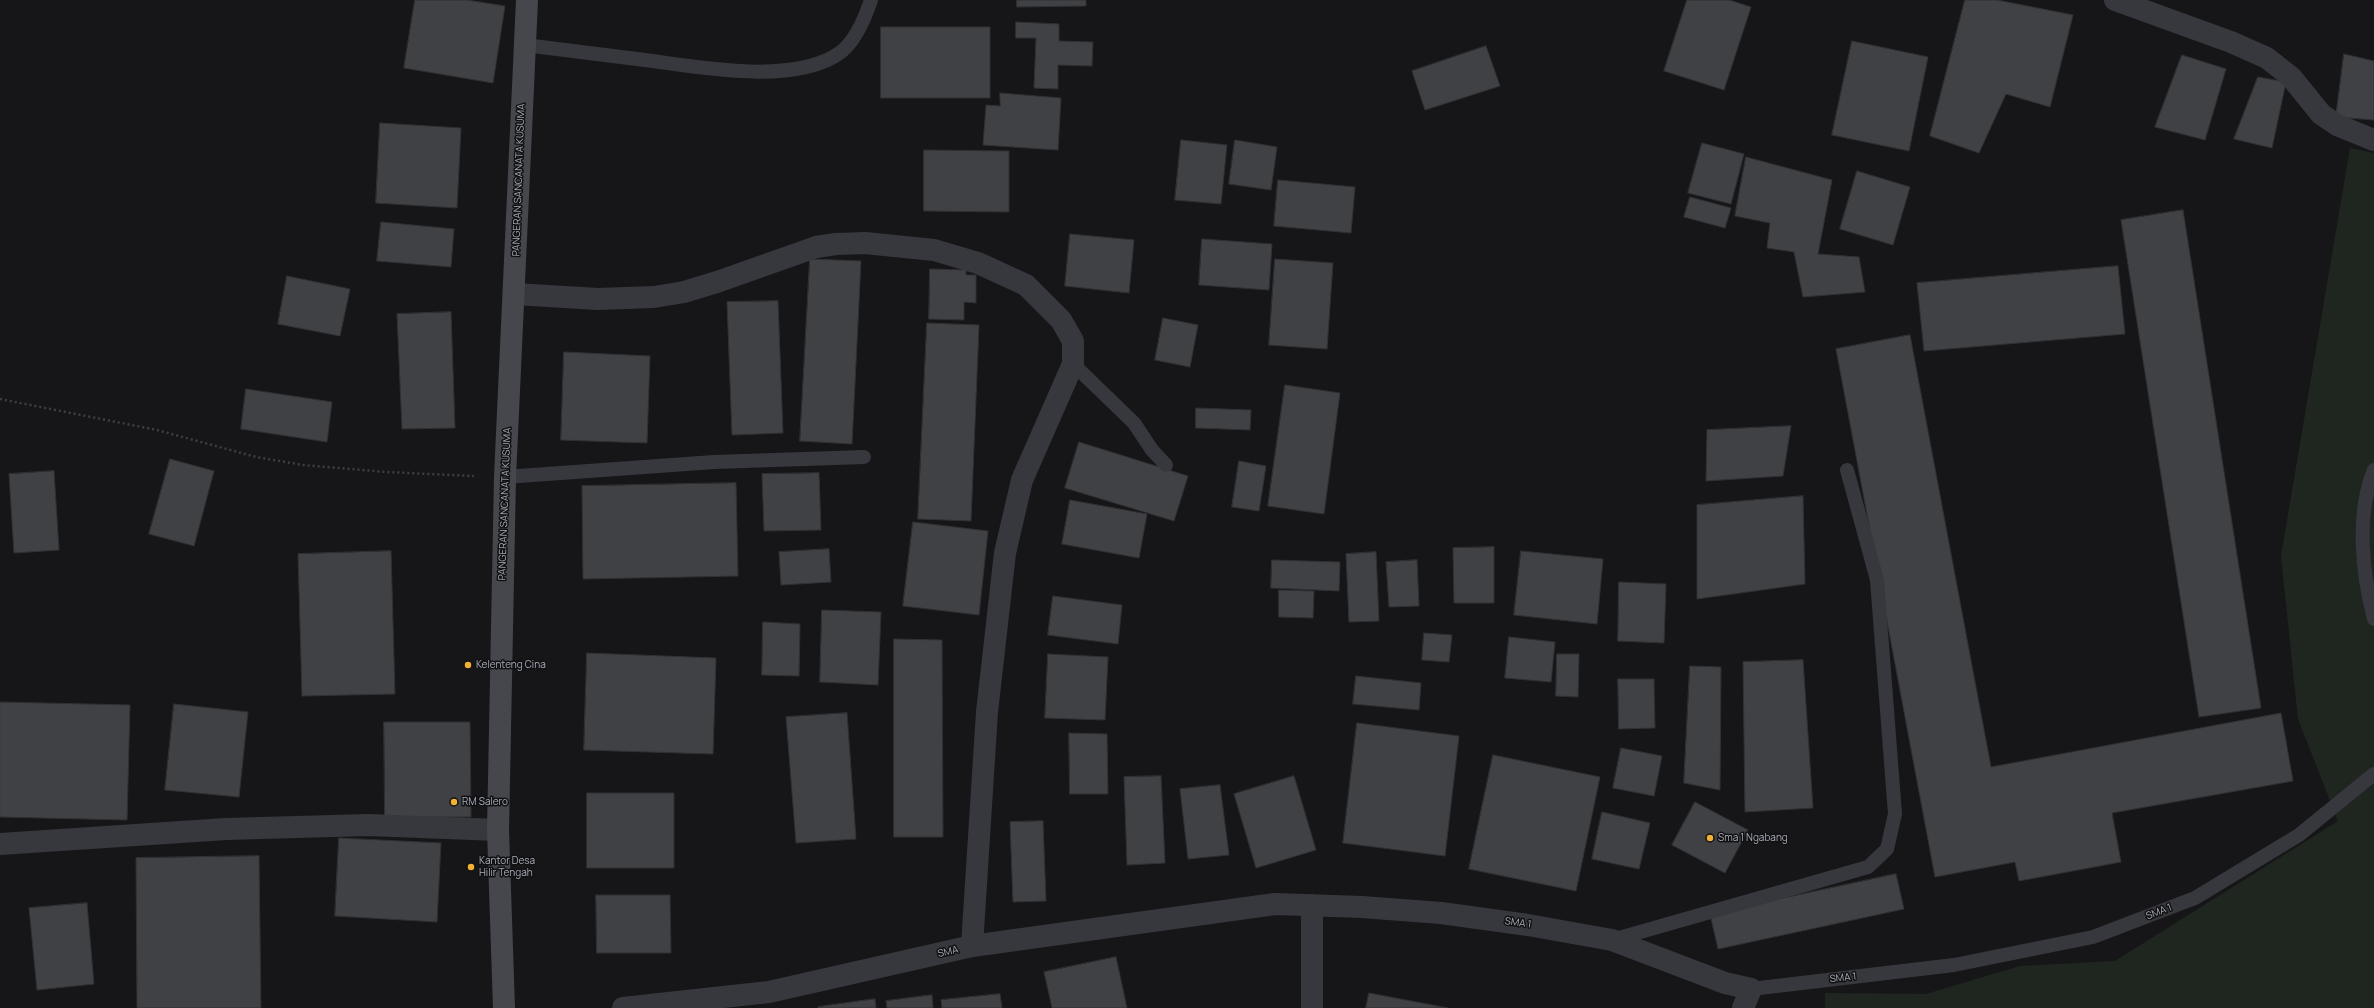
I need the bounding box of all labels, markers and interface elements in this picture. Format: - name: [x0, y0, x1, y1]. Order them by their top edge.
- street label: PANGERAN SANCANATA KUSUMA: [510, 103, 528, 257]
- street label: PANGERAN SANCANATA KUSUMA: [496, 427, 514, 581]
- place label: Kelenteng Cina: [476, 659, 546, 671]
- marker: Kelenteng Cina: [463, 660, 473, 670]
- place label: RM Salero: [462, 796, 508, 808]
- marker: RM Salero: [449, 797, 459, 807]
- place label: Sma 1 Ngabang: [1718, 832, 1788, 844]
- marker: Sma 1 Ngabang: [1705, 833, 1715, 843]
- place label: Kantor Desa Hilir Tengah: [479, 855, 535, 878]
- marker: Kantor Desa Hilir Tengah: [466, 862, 476, 872]
- street label: SMA 1: [2144, 902, 2174, 922]
- street label: SMA 1: [1504, 915, 1532, 931]
- street label: SMA: [936, 944, 960, 960]
- street label: SMA 1: [1829, 971, 1857, 985]

